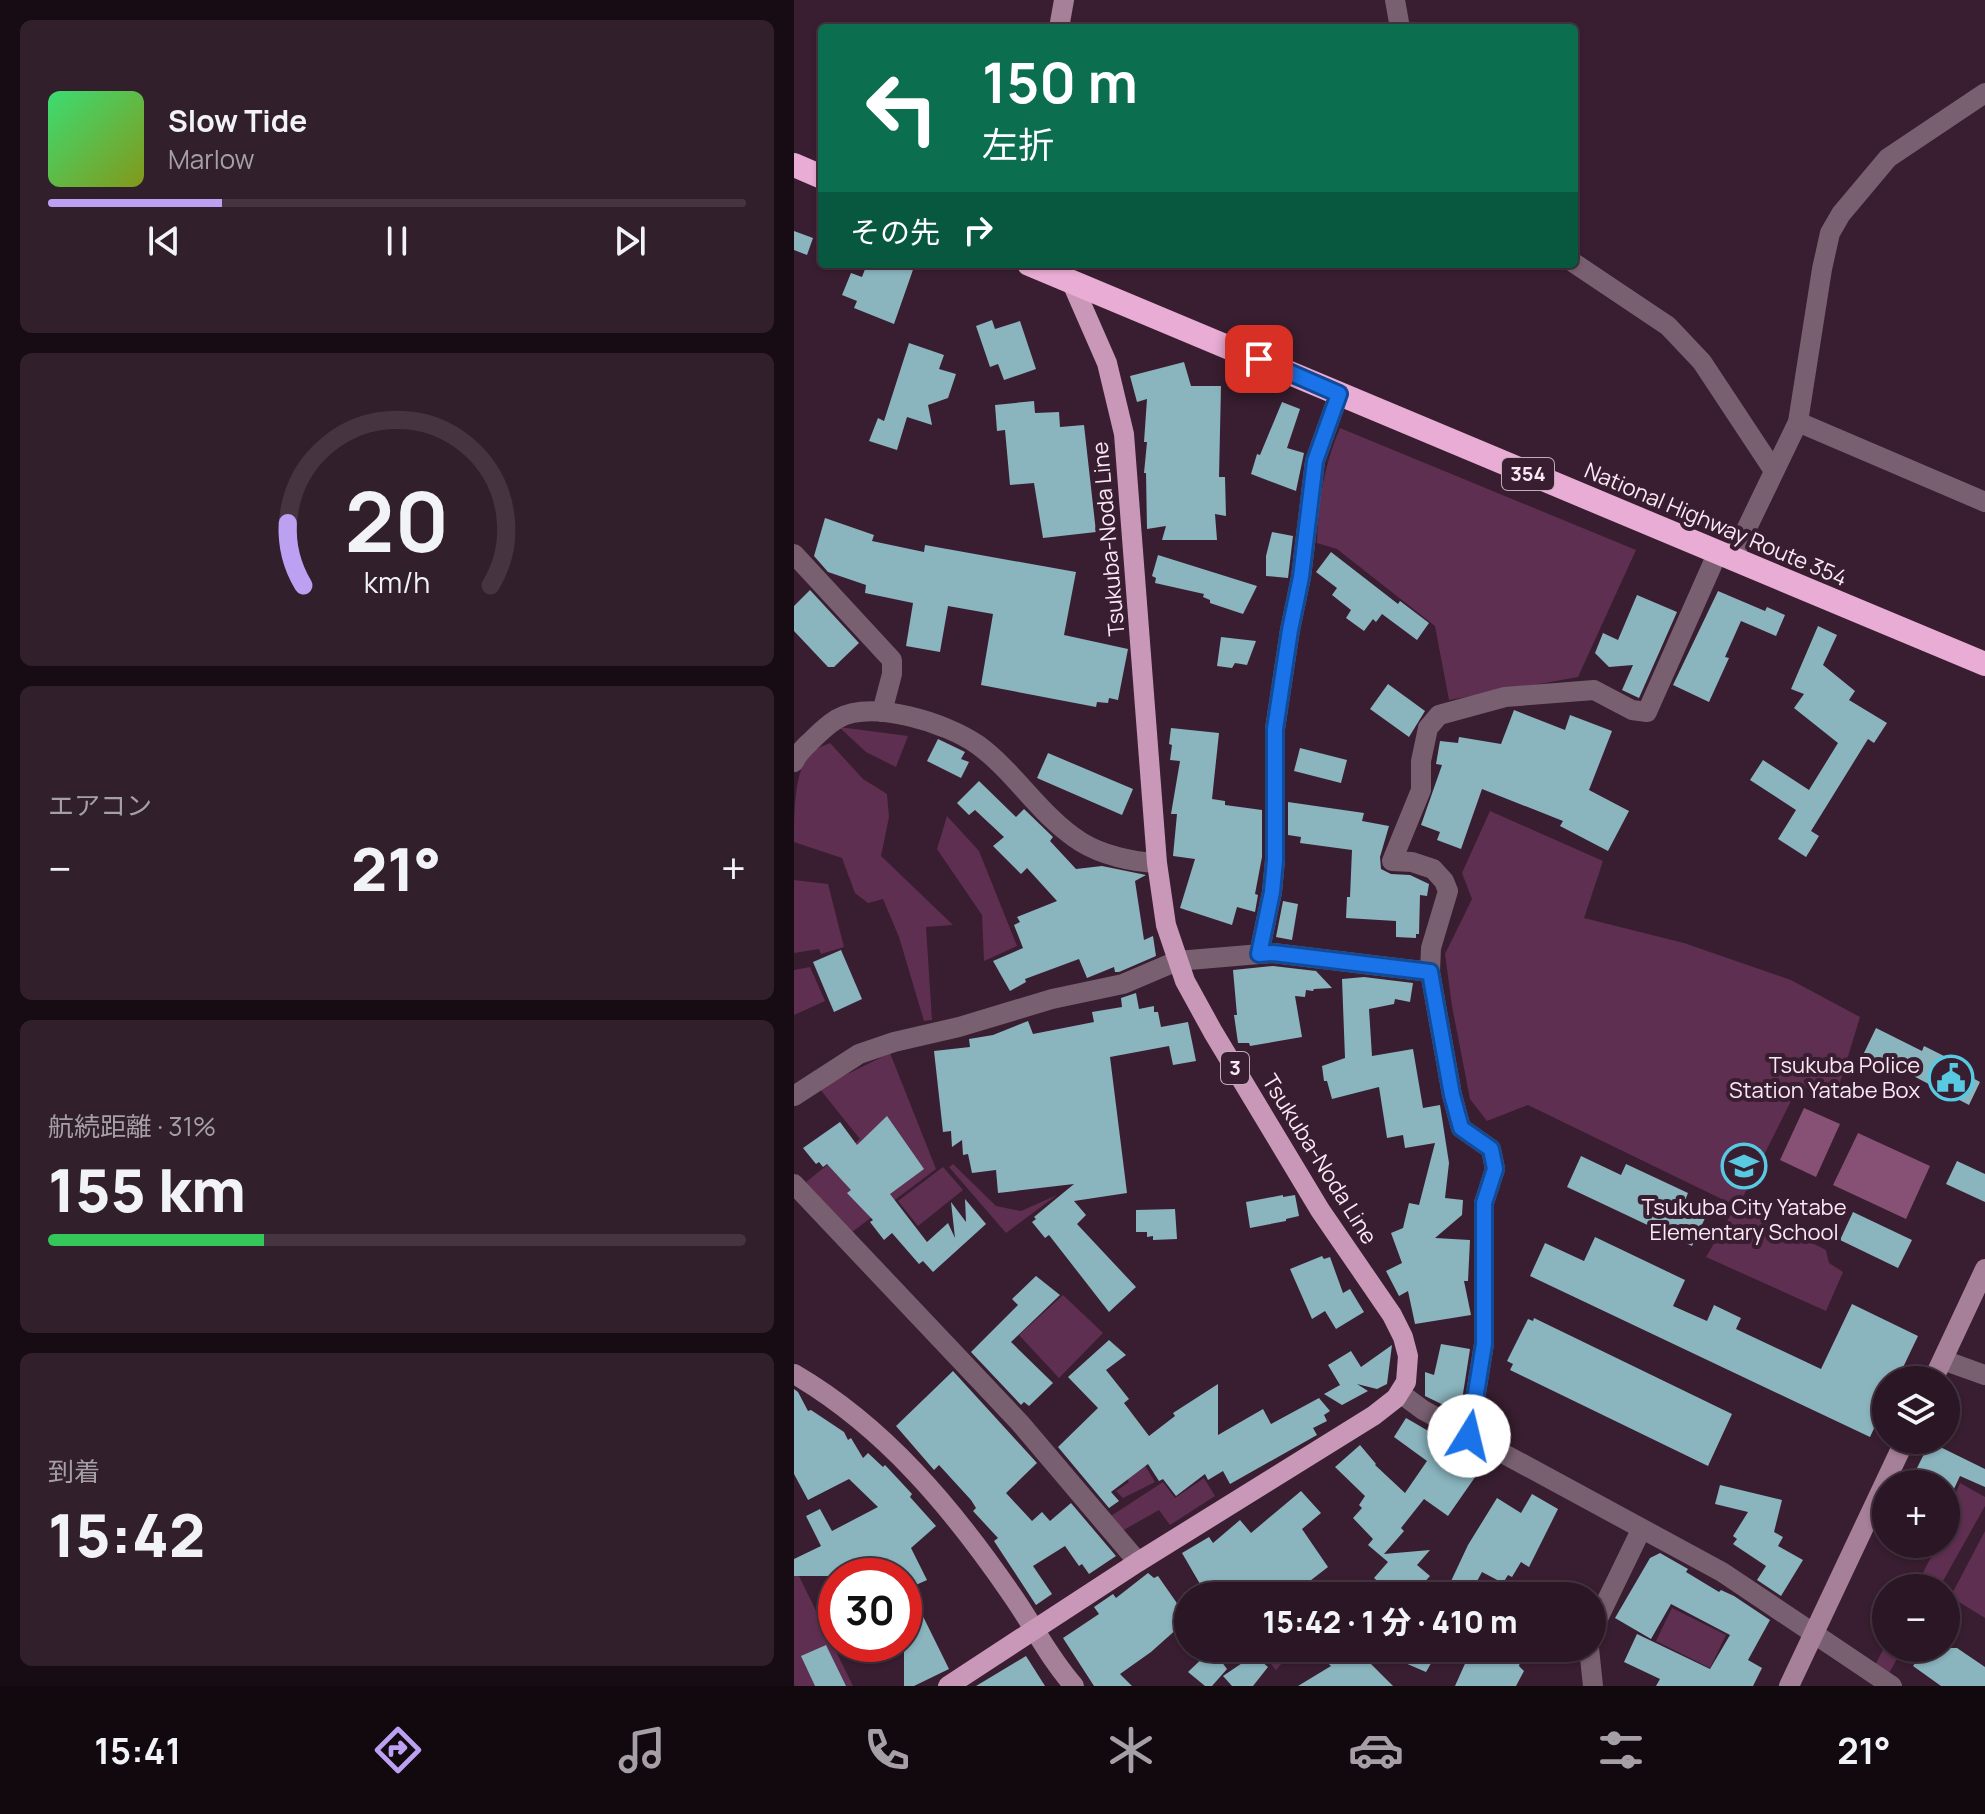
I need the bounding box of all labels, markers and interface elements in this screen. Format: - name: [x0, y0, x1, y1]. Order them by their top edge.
- text: 150 m: [982, 43, 1138, 120]
- icon: left: [850, 56, 954, 160]
- text: Slow Tide: [168, 100, 307, 141]
- text: 左折: [982, 120, 1054, 169]
- text: Marlow: [168, 141, 255, 177]
- icon: right: [956, 208, 1000, 252]
- text: その先: [850, 211, 940, 252]
- icon: previous: [142, 219, 186, 263]
- icon: pause: [375, 219, 419, 263]
- icon: next: [608, 219, 652, 263]
- pin: [1225, 325, 1293, 393]
- icon: arrive: [1237, 337, 1281, 381]
- street label: Tsukuba-Noda Line: [1085, 441, 1131, 637]
- street label: National Highway Route 354: [1580, 455, 1852, 593]
- road number: 354: [1502, 458, 1554, 490]
- text: 20: [345, 462, 449, 576]
- text: km/h: [364, 563, 430, 602]
- text: エアコン: [48, 787, 152, 823]
- text: 21°: [351, 827, 441, 909]
- text: −: [48, 838, 72, 898]
- text: +: [721, 838, 746, 898]
- place label: Tsukuba Police Station Yatabe Box: [1729, 1050, 1920, 1105]
- road number: 3: [1221, 1052, 1249, 1084]
- public building icon: Tsukuba Police Station Yatabe Box: [1927, 1054, 1975, 1102]
- street label: Tsukuba-Noda Line: [1256, 1068, 1384, 1250]
- text: 航続距離 · 31%: [48, 1108, 216, 1144]
- school or university icon: Tsukuba City Yatabe Elementary School: [1720, 1142, 1768, 1190]
- text: 155 km: [48, 1148, 246, 1230]
- place label: Tsukuba City Yatabe Elementary School: [1641, 1192, 1847, 1247]
- map controls: [1872, 1366, 1960, 1662]
- button: layers: [1872, 1366, 1960, 1454]
- position arrow: [1427, 1394, 1511, 1478]
- text: 到着: [48, 1453, 100, 1489]
- button: +: [1872, 1470, 1960, 1558]
- text: 15:42: [48, 1493, 205, 1575]
- speed limit sign: 30: [818, 1558, 922, 1662]
- button: −: [1872, 1574, 1960, 1662]
- text: 15:42 · 1 分 · 410 m: [1263, 1601, 1517, 1642]
- icon: directions: [370, 1722, 426, 1778]
- icon: music: [614, 1722, 670, 1778]
- icon: phone: [859, 1722, 915, 1778]
- icon: climate: [1103, 1722, 1159, 1778]
- icon: car: [1348, 1722, 1404, 1778]
- icon: filters: [1593, 1722, 1649, 1778]
- text: 15:41: [94, 1726, 181, 1775]
- text: 21°: [1837, 1726, 1891, 1775]

